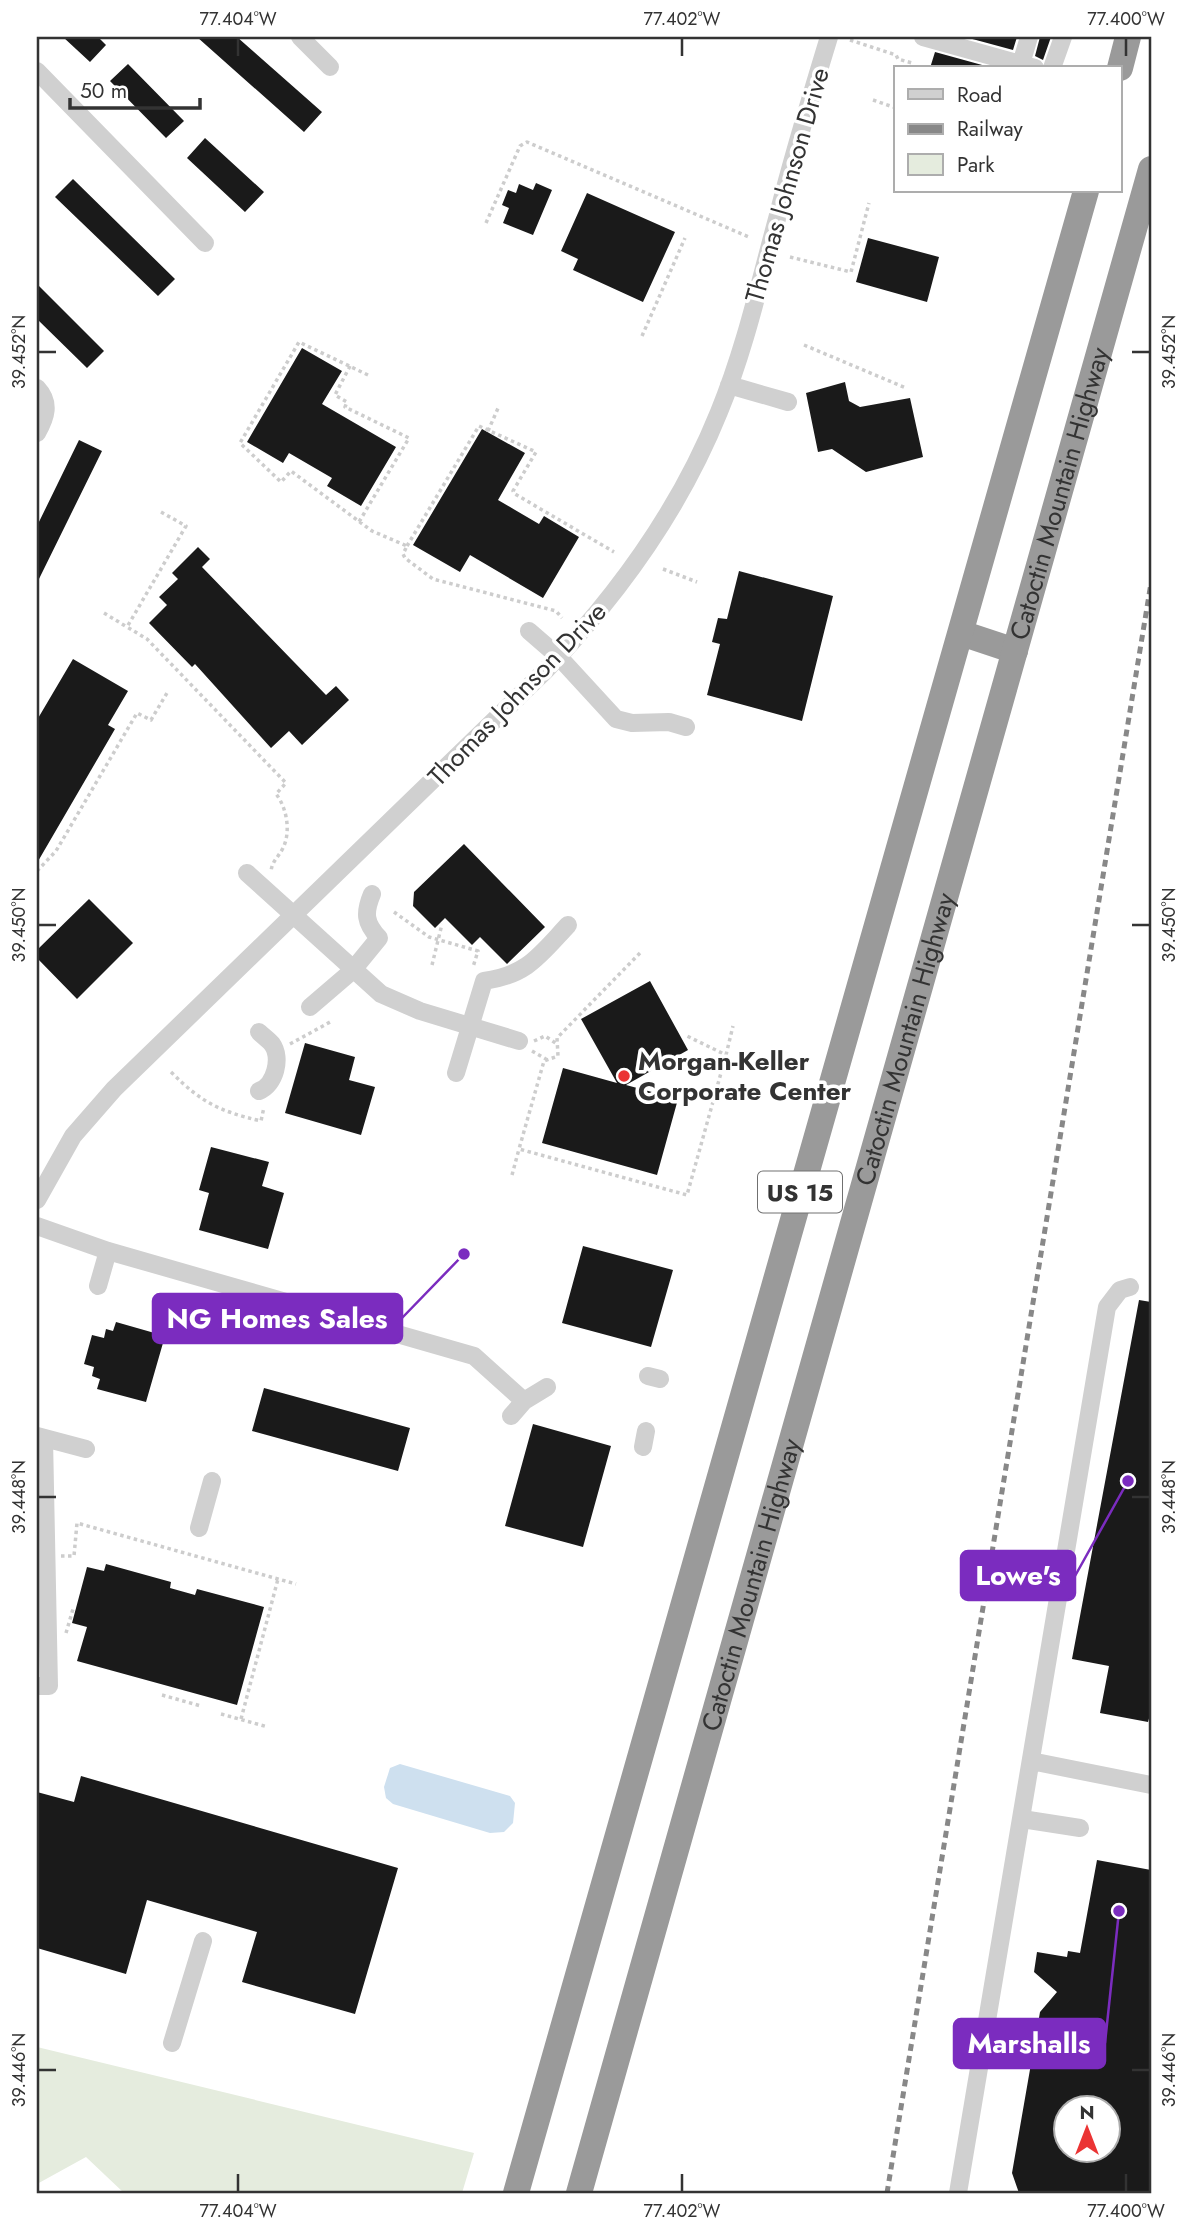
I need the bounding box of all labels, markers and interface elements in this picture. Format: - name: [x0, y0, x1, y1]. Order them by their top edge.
- text: 77.404°W: [199, 6, 277, 32]
- text: 77.402°W: [644, 6, 721, 32]
- text: 77.400°W: [1087, 6, 1165, 32]
- street label: Thomas Johnson Drive: [735, 63, 839, 307]
- scale bar: [70, 66, 200, 110]
- legend: [894, 66, 1122, 192]
- text: 50 m: [80, 76, 127, 106]
- text: Road: [957, 80, 1002, 110]
- text: Railway: [957, 114, 1023, 144]
- text: Park: [957, 150, 995, 180]
- text: 39.452°N: [6, 315, 32, 389]
- text: 39.452°N: [1156, 315, 1182, 389]
- street label: Catoctin Mountain Highway: [1000, 342, 1119, 644]
- street label: Thomas Johnson Drive: [419, 594, 615, 794]
- text: 39.450°N: [6, 888, 32, 962]
- street label: Catoctin Mountain Highway: [846, 888, 965, 1190]
- text: 39.450°N: [1156, 888, 1182, 962]
- place label: Morgan-Keller Corporate Center: [638, 1042, 852, 1110]
- marker: Morgan-Keller Corporate Center: [616, 1068, 632, 1084]
- road number: US 15: [758, 1172, 842, 1212]
- callout: NG Homes Sales: [153, 1294, 402, 1343]
- text: NG Homes Sales: [166, 1298, 388, 1339]
- street label: Catoctin Mountain Highway: [691, 1434, 810, 1736]
- text: 39.448°N: [6, 1460, 32, 1534]
- text: 39.448°N: [1156, 1460, 1182, 1534]
- callout: Lowe's: [961, 1551, 1075, 1600]
- text: Lowe's: [975, 1555, 1061, 1596]
- callout: Marshalls: [954, 2019, 1105, 2068]
- text: Marshalls: [967, 2023, 1091, 2064]
- text: 39.446°N: [6, 2033, 32, 2107]
- text: 39.446°N: [1156, 2033, 1182, 2107]
- north arrow: [1052, 2094, 1122, 2164]
- text: N: [1079, 2099, 1095, 2126]
- text: 77.404°W: [199, 2198, 277, 2224]
- text: 77.402°W: [644, 2198, 721, 2224]
- text: 77.400°W: [1087, 2198, 1165, 2224]

